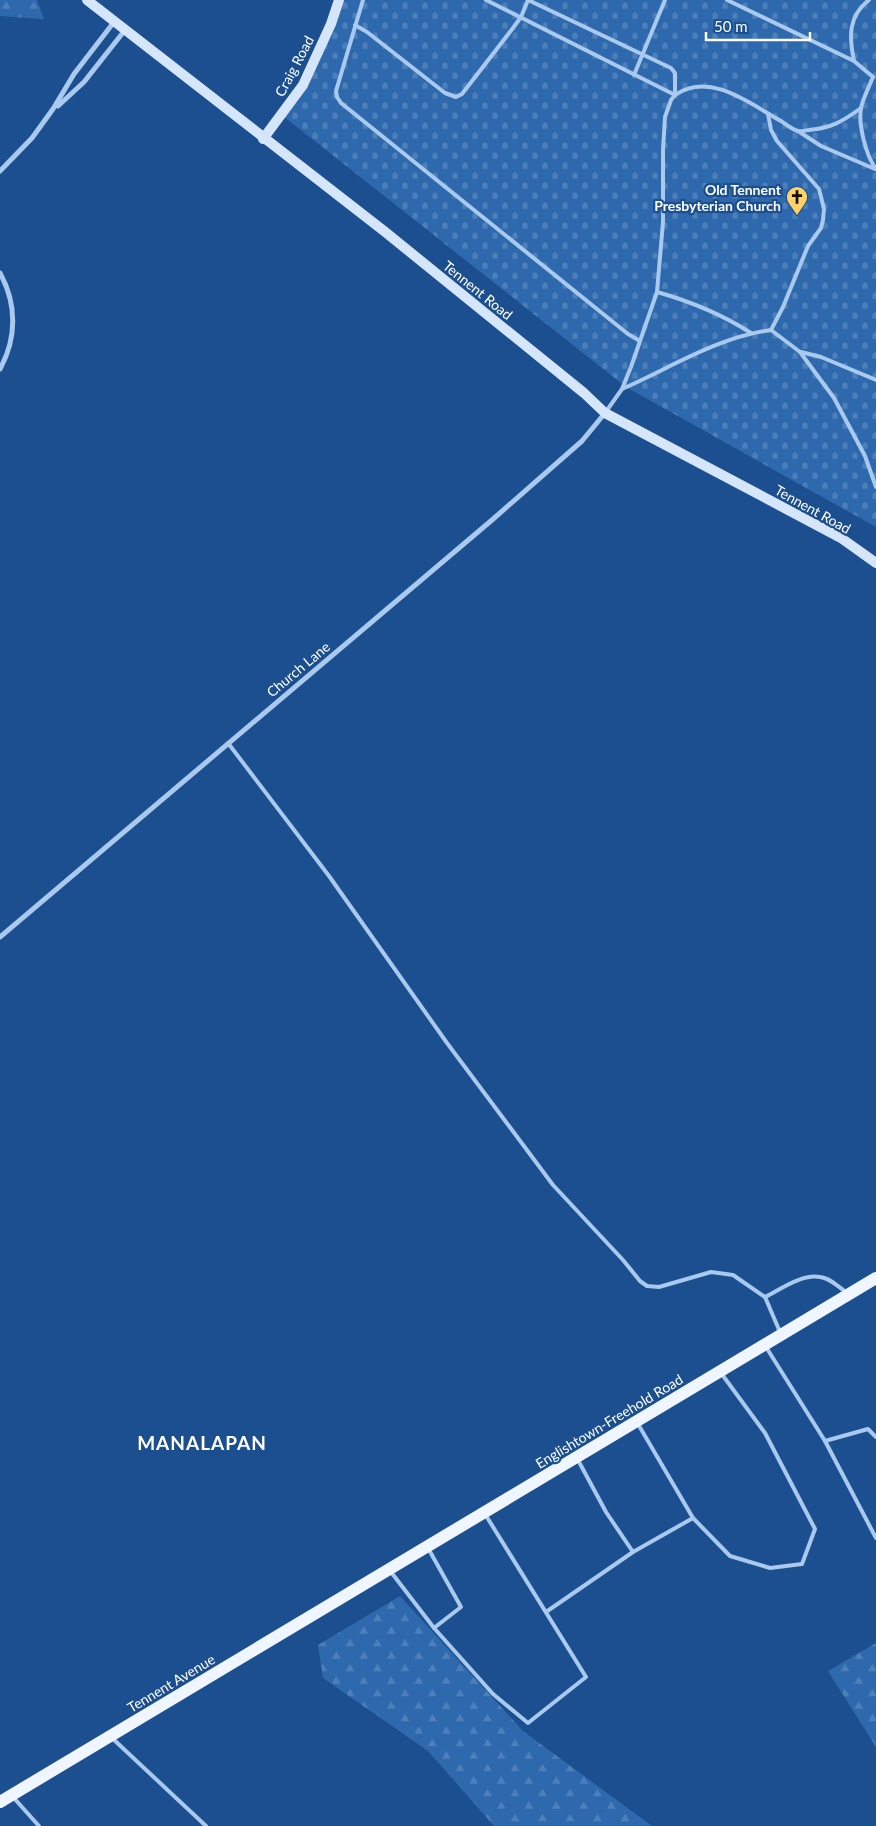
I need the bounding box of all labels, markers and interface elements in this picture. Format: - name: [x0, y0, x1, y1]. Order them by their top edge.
- scale bar: [706, 10, 810, 42]
- text: 50 m: [714, 17, 748, 35]
- street label: Craig Road: [271, 33, 317, 99]
- place label: Old Tennent Presbyterian Church: [654, 181, 782, 214]
- church icon: Old Tennent Presbyterian Church: [785, 185, 809, 216]
- street label: Tennent Road: [440, 257, 516, 323]
- street label: Tennent Road: [772, 481, 854, 537]
- street label: Church Lane: [263, 638, 333, 700]
- street label: Englishtown-Freehold Road: [532, 1370, 686, 1472]
- district label: MANALAPAN: [137, 1431, 267, 1454]
- street label: Tennent Avenue: [124, 1650, 218, 1716]

